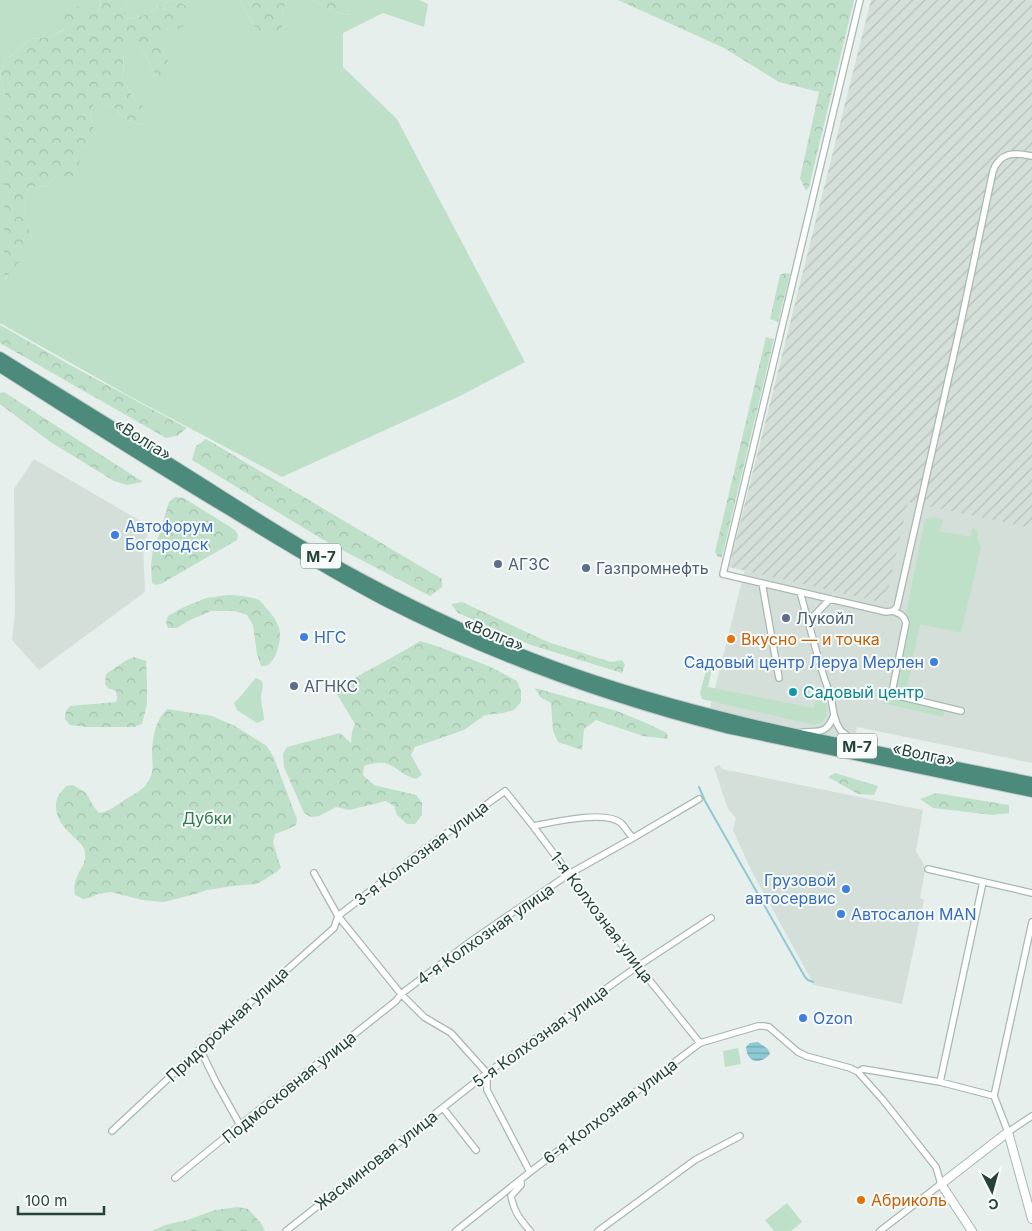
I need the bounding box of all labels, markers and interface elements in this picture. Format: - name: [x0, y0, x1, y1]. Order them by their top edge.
- street label: «Волга»: [111, 414, 175, 464]
- place label: Автофорум Богородск: [125, 516, 213, 554]
- marker: Автофорум Богородск: [109, 529, 121, 541]
- road number: М-7: [301, 544, 341, 568]
- place label: АГЗС: [508, 554, 550, 574]
- marker: АГЗС: [492, 558, 504, 570]
- place label: Газпромнефть: [596, 558, 709, 578]
- marker: Газпромнефть: [580, 562, 592, 574]
- place label: Лукойл: [796, 608, 854, 628]
- street label: «Волга»: [461, 612, 527, 656]
- marker: Лукойл: [780, 612, 792, 624]
- place label: НГС: [314, 627, 346, 647]
- place label: Вкусно — и точка: [741, 629, 880, 649]
- marker: НГС: [298, 631, 310, 643]
- marker: Вкусно — и точка: [725, 633, 737, 645]
- place label: Садовый центр Леруа Мерлен: [684, 652, 924, 672]
- marker: Садовый центр Леруа Мерлен: [928, 656, 940, 668]
- place label: АГНКС: [304, 676, 358, 696]
- marker: АГНКС: [288, 680, 300, 692]
- place label: Садовый центр: [803, 682, 924, 702]
- marker: Садовый центр: [787, 686, 799, 698]
- road number: М-7: [837, 734, 877, 758]
- street label: «Волга»: [891, 738, 957, 770]
- street label: 3-я Колхозная улица: [350, 796, 492, 910]
- park label: Дубки: [182, 808, 232, 828]
- street label: 1-я Колхозная улица: [546, 847, 658, 987]
- place label: Грузовой автосервис: [745, 870, 836, 908]
- street label: 4-я Колхозная улица: [412, 879, 558, 989]
- marker: Грузовой автосервис: [840, 883, 852, 895]
- place label: Автосалон MAN: [851, 904, 976, 924]
- marker: Автосалон MAN: [835, 908, 847, 920]
- street label: Придорожная улица: [162, 962, 292, 1086]
- street label: 5-я Колхозная улица: [468, 980, 612, 1092]
- place label: Ozon: [813, 1008, 853, 1028]
- marker: Ozon: [797, 1012, 809, 1024]
- street label: Подмосковная улица: [218, 1027, 360, 1147]
- street label: 6-я Колхозная улица: [539, 1054, 681, 1168]
- street label: Жасминовая улица: [311, 1106, 441, 1214]
- north arrow: [967, 1166, 1017, 1216]
- scale bar: [18, 1184, 104, 1216]
- place label: Абриколь: [871, 1190, 947, 1210]
- text: 100 m: [25, 1191, 67, 1210]
- marker: Абриколь: [855, 1194, 867, 1206]
- text: С: [987, 1195, 999, 1213]

